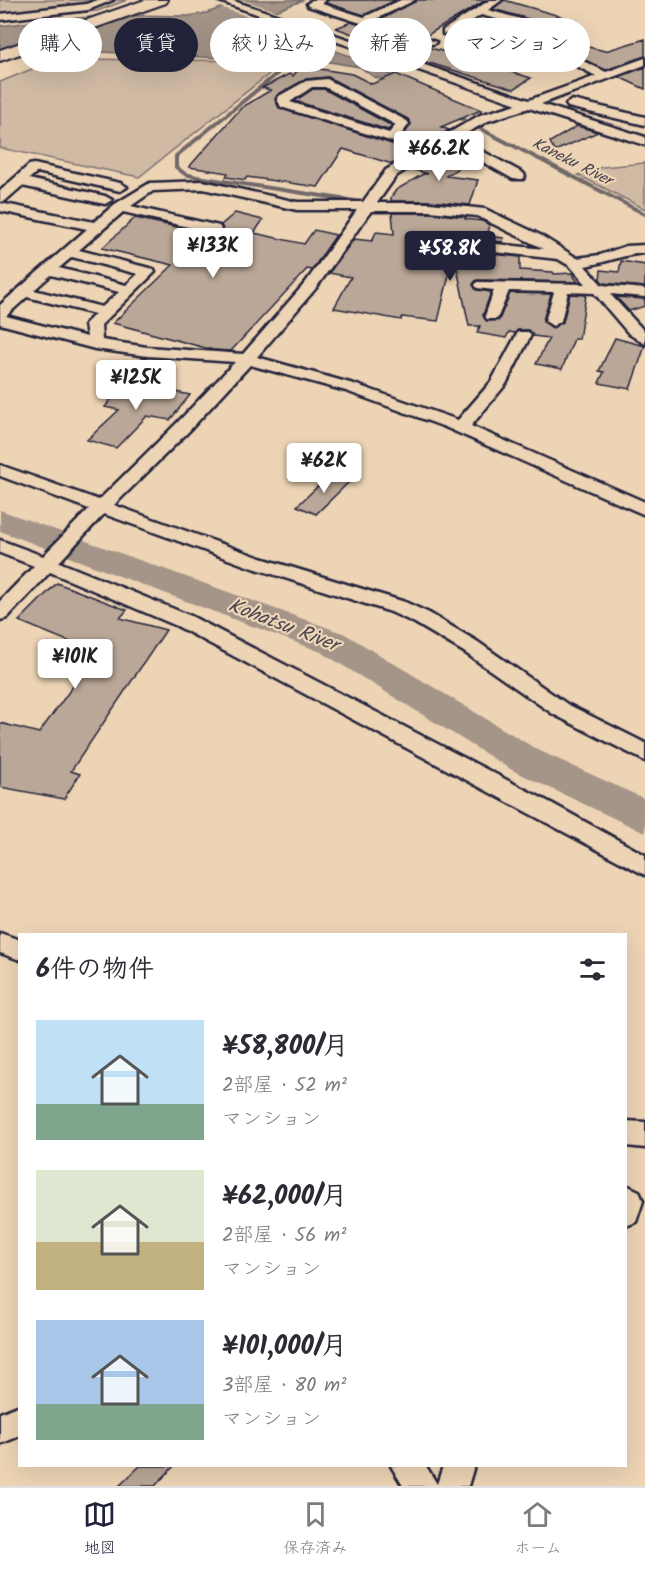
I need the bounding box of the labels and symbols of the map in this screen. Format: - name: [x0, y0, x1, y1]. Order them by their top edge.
- pin: ¥66.2K: [390, 131, 488, 182]
- water label: Kaneku River: [528, 131, 620, 194]
- pin: ¥133K: [171, 228, 255, 279]
- pin: ¥58.8K: [401, 231, 499, 282]
- pin: ¥125K: [94, 360, 178, 411]
- pin: ¥62K: [288, 443, 360, 494]
- water label: Kohatsu River: [223, 590, 347, 663]
- pin: ¥101K: [33, 639, 117, 690]

